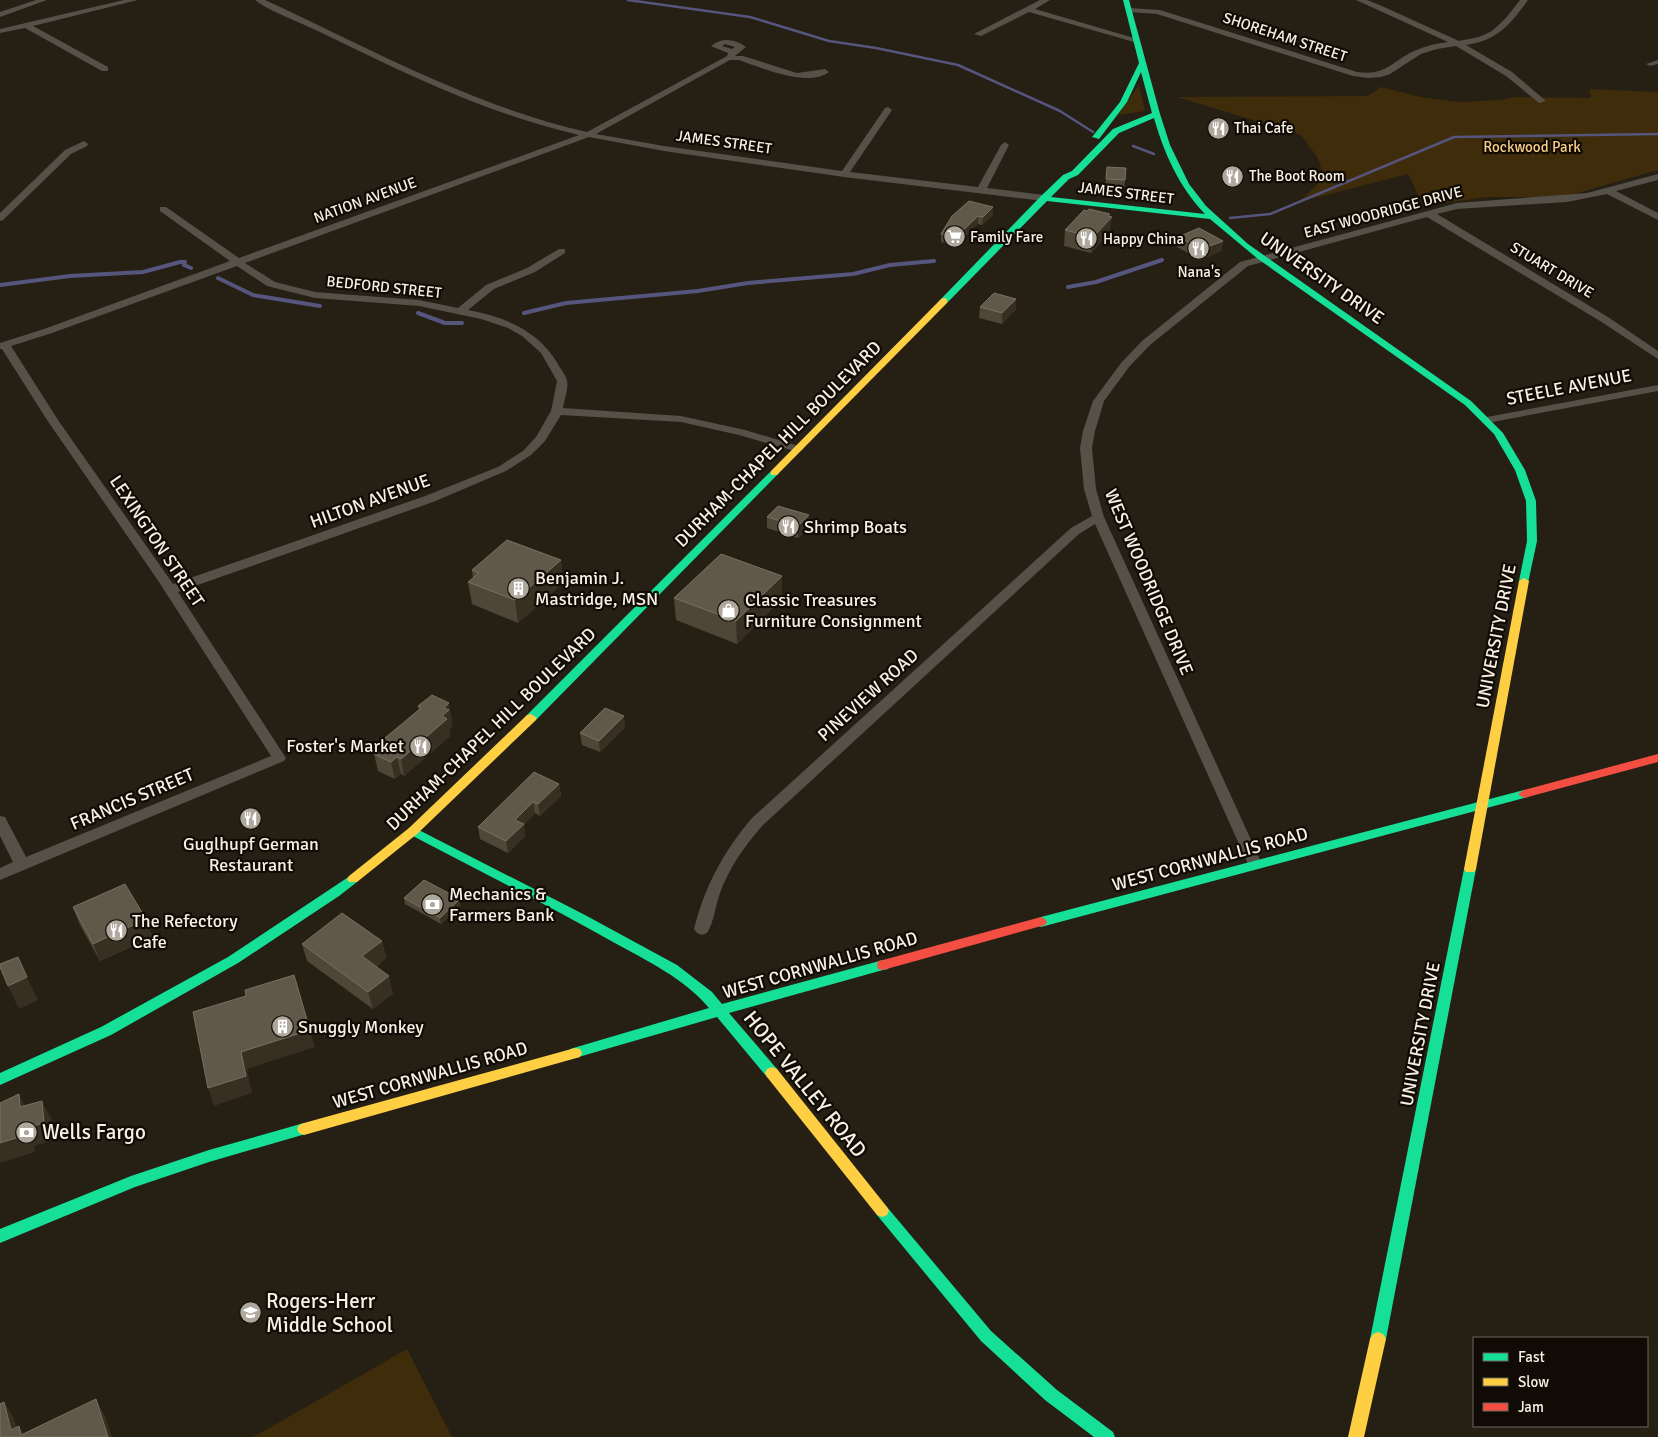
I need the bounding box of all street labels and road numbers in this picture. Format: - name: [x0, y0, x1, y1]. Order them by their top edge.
- street label: SHOREHAM STREET: [1221, 8, 1350, 66]
- street label: JAMES STREET: [675, 126, 774, 158]
- street label: NATION AVENUE: [311, 173, 419, 227]
- street label: JAMES STREET: [1077, 178, 1176, 208]
- street label: EAST WOODRIDGE DRIVE: [1302, 182, 1464, 242]
- street label: UNIVERSITY DRIVE: [1256, 227, 1388, 329]
- street label: STUART DRIVE: [1507, 238, 1597, 302]
- street label: BEDFORD STREET: [326, 272, 443, 302]
- street label: DURHAM-CHAPEL HILL BOULEVARD: [670, 336, 886, 552]
- street label: STEELE AVENUE: [1504, 364, 1634, 410]
- street label: HILTON AVENUE: [307, 469, 433, 533]
- street label: LEXINGTON STREET: [105, 471, 209, 611]
- street label: WEST WOODRIDGE DRIVE: [1100, 486, 1198, 678]
- street label: UNIVERSITY DRIVE: [1471, 562, 1521, 710]
- street label: DURHAM-CHAPEL HILL BOULEVARD: [382, 623, 600, 835]
- street label: PINEVIEW ROAD: [813, 644, 923, 746]
- street label: FRANCIS STREET: [67, 763, 197, 835]
- street label: WEST CORNWALLIS ROAD: [1110, 822, 1310, 896]
- street label: WEST CORNWALLIS ROAD: [720, 927, 920, 1003]
- street label: UNIVERSITY DRIVE: [1395, 960, 1445, 1108]
- street label: HOPE VALLEY ROAD: [738, 1005, 872, 1163]
- street label: WEST CORNWALLIS ROAD: [330, 1037, 530, 1113]

